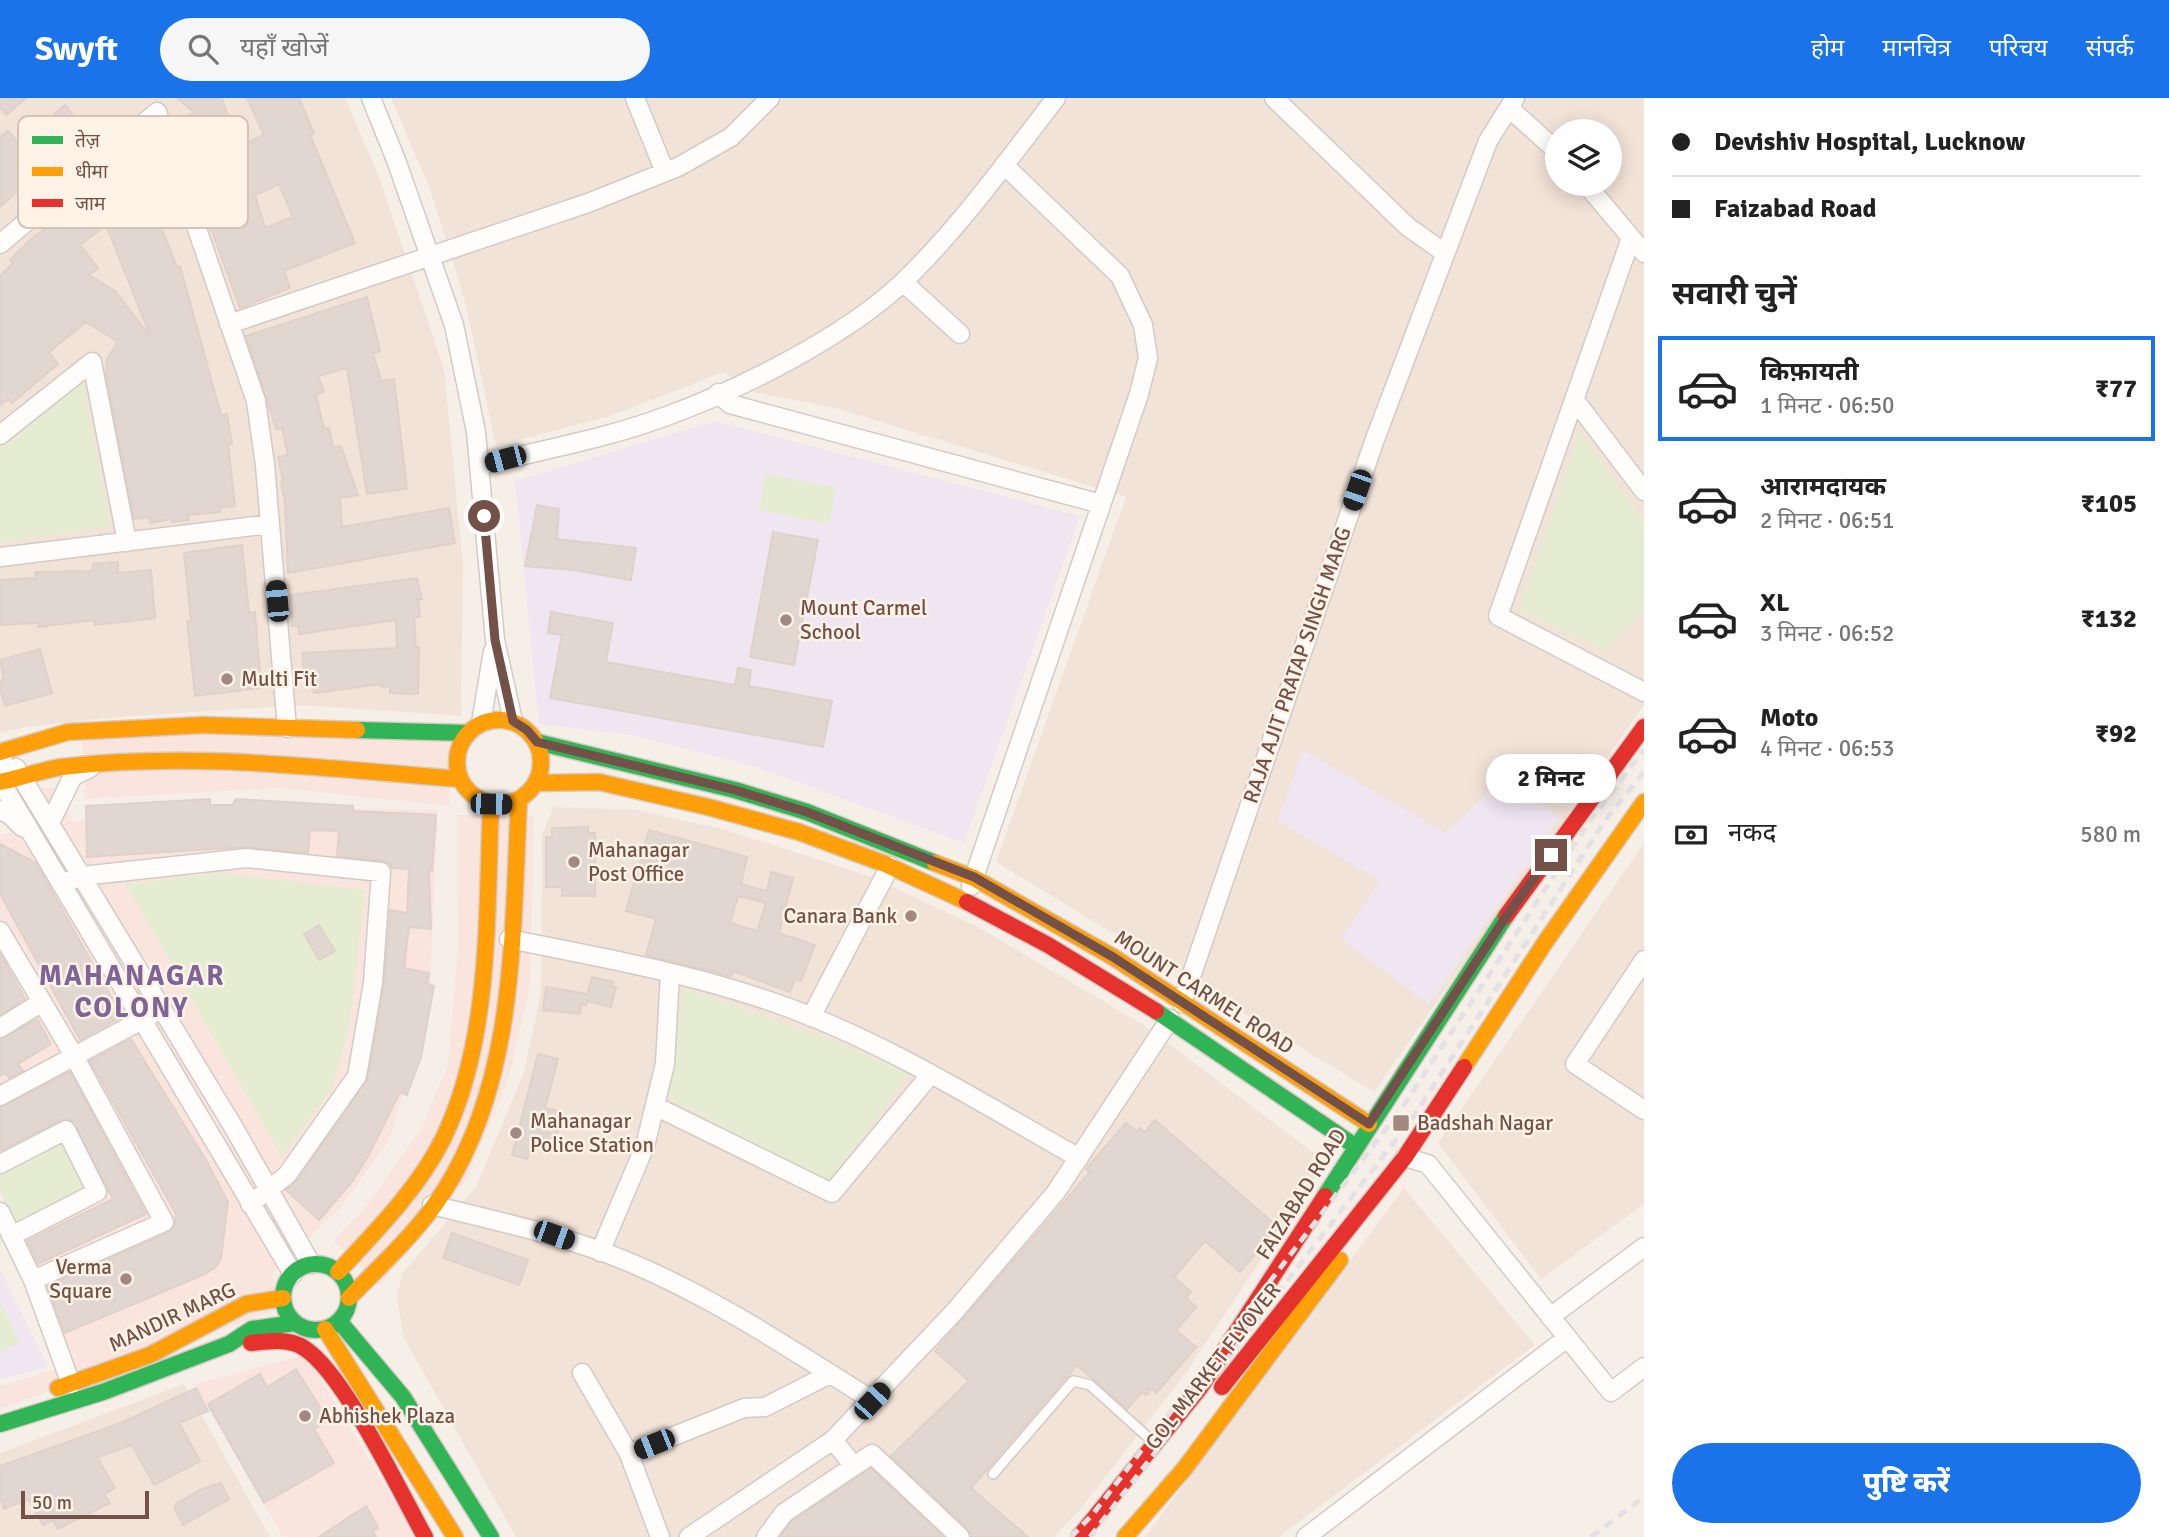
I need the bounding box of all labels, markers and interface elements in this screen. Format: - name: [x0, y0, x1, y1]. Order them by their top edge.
- search box: [160, 18, 650, 81]
- text: Swyft: [35, 29, 118, 70]
- icon: search: [184, 30, 222, 68]
- text: यहाँ खोजें: [240, 32, 329, 64]
- text: होम: [1811, 33, 1844, 63]
- text: मानचित्र: [1882, 33, 1951, 63]
- text: परिचय: [1989, 33, 2048, 63]
- text: संपर्क: [2086, 33, 2134, 63]
- legend: [18, 116, 248, 228]
- map controls: [1545, 119, 1622, 196]
- button: layers: [1545, 119, 1622, 196]
- text: Devishiv Hospital, Lucknow: [1714, 126, 2025, 158]
- text: तेज़: [75, 129, 101, 153]
- text: धीमा: [75, 160, 109, 184]
- text: जाम: [75, 192, 106, 216]
- text: Faizabad Road: [1714, 193, 1876, 225]
- text: सवारी चुनें: [1672, 274, 1797, 313]
- text: किफ़ायती: [1760, 356, 1859, 388]
- icon: car: [1676, 357, 1739, 420]
- text: ₹77: [2095, 373, 2137, 405]
- text: 1 मिनट · 06:50: [1760, 391, 1895, 420]
- car: [482, 443, 529, 475]
- car: [1341, 467, 1374, 513]
- text: आरामदायक: [1760, 471, 1886, 503]
- icon: car: [1676, 472, 1739, 535]
- text: ₹105: [2081, 488, 2137, 520]
- route start: [468, 500, 500, 532]
- text: 2 मिनट · 06:51: [1760, 506, 1895, 535]
- street label: RAJA AJIT PRATAP SINGH MARG: [1237, 523, 1357, 807]
- car: [265, 579, 290, 623]
- icon: car: [1676, 587, 1739, 650]
- text: XL: [1760, 587, 1790, 619]
- place label: Mount Carmel School: [800, 595, 927, 645]
- text: ₹132: [2081, 603, 2137, 635]
- marker: Mount Carmel School: [778, 612, 794, 628]
- text: 3 मिनट · 06:52: [1760, 619, 1895, 648]
- place label: Multi Fit: [241, 666, 317, 692]
- marker: Multi Fit: [219, 671, 235, 687]
- icon: car: [1676, 702, 1739, 765]
- text: Moto: [1760, 702, 1818, 734]
- text: ₹92: [2095, 718, 2137, 750]
- text: 4 मिनट · 06:53: [1760, 734, 1895, 763]
- callout: 2 मिनट: [1486, 754, 1616, 802]
- text: 2 मिनट: [1518, 764, 1585, 793]
- car: [470, 793, 513, 815]
- icon: cash: [1672, 816, 1710, 854]
- text: नकद: [1728, 817, 1776, 849]
- text: 580 m: [2080, 820, 2141, 849]
- place label: Mahanagar Post Office: [588, 837, 689, 887]
- route end: [1535, 839, 1567, 871]
- marker: Mahanagar Post Office: [566, 854, 582, 870]
- place label: Canara Bank: [784, 903, 897, 929]
- marker: Canara Bank: [903, 908, 919, 924]
- street label: MOUNT CARMEL ROAD: [1109, 924, 1299, 1060]
- district label: MAHANAGAR COLONY: [39, 959, 225, 1025]
- place label: Mahanagar Police Station: [530, 1108, 654, 1158]
- place label: Badshah Nagar: [1417, 1110, 1553, 1136]
- marker: Badshah Nagar: [1391, 1113, 1411, 1133]
- street label: FAIZABAD ROAD: [1250, 1124, 1352, 1264]
- marker: Mahanagar Police Station: [508, 1125, 524, 1141]
- car: [531, 1218, 578, 1252]
- place label: Verma Square: [49, 1254, 112, 1304]
- marker: Verma Square: [118, 1271, 134, 1287]
- street label: MANDIR MARG: [105, 1276, 239, 1358]
- street label: GOL MARKET FLYOVER: [1140, 1277, 1286, 1455]
- car: [850, 1378, 895, 1424]
- place label: Abhishek Plaza: [319, 1403, 455, 1429]
- marker: Abhishek Plaza: [297, 1408, 313, 1424]
- car: [631, 1426, 678, 1462]
- button: पुष्टि करें: [1672, 1443, 2141, 1523]
- scale bar: [21, 1488, 149, 1520]
- text: 50 m: [32, 1491, 72, 1515]

